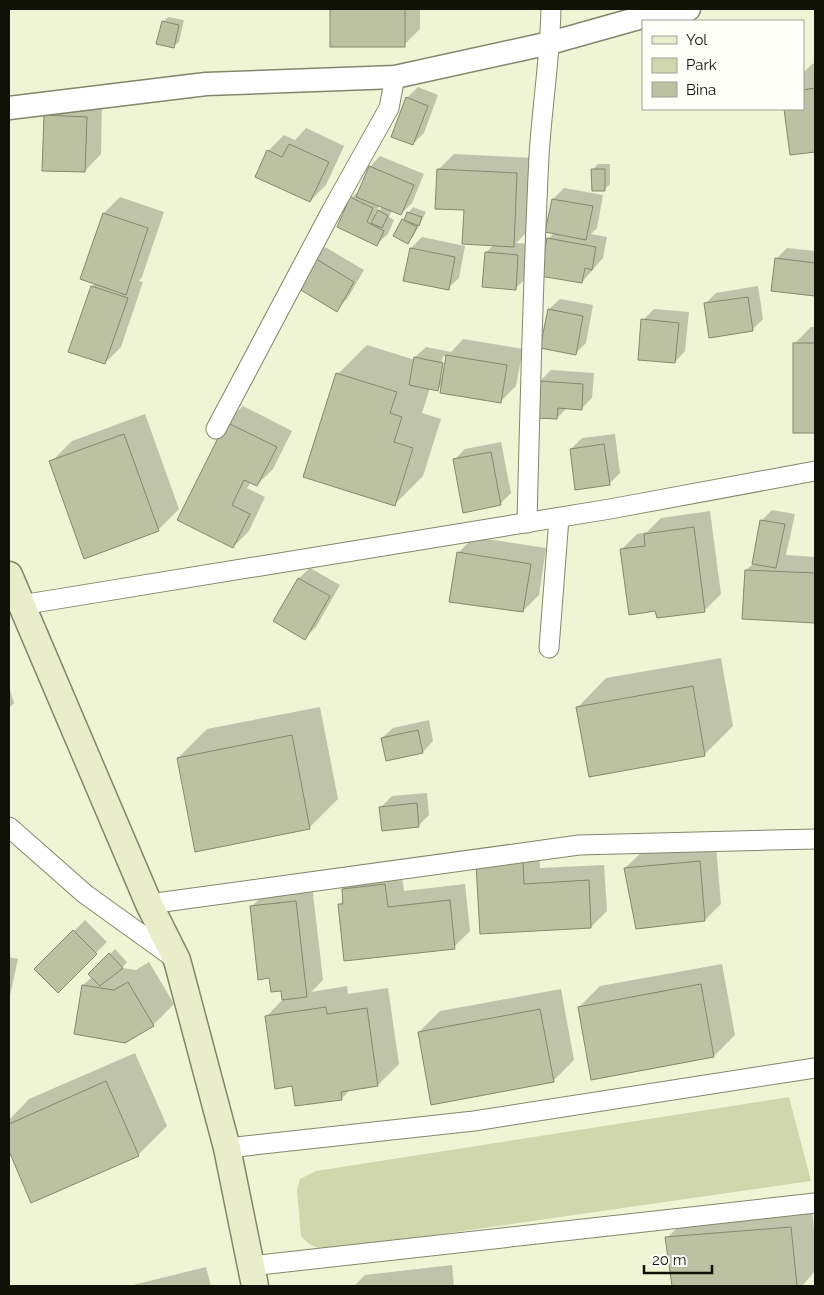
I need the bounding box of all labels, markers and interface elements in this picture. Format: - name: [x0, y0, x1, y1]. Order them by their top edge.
- legend: [642, 20, 804, 110]
- text: Yol: [686, 31, 708, 49]
- text: Park: [686, 56, 717, 74]
- text: Bina: [686, 81, 716, 99]
- scale bar: [644, 1242, 712, 1274]
- text: 20 m: [652, 1251, 687, 1269]

